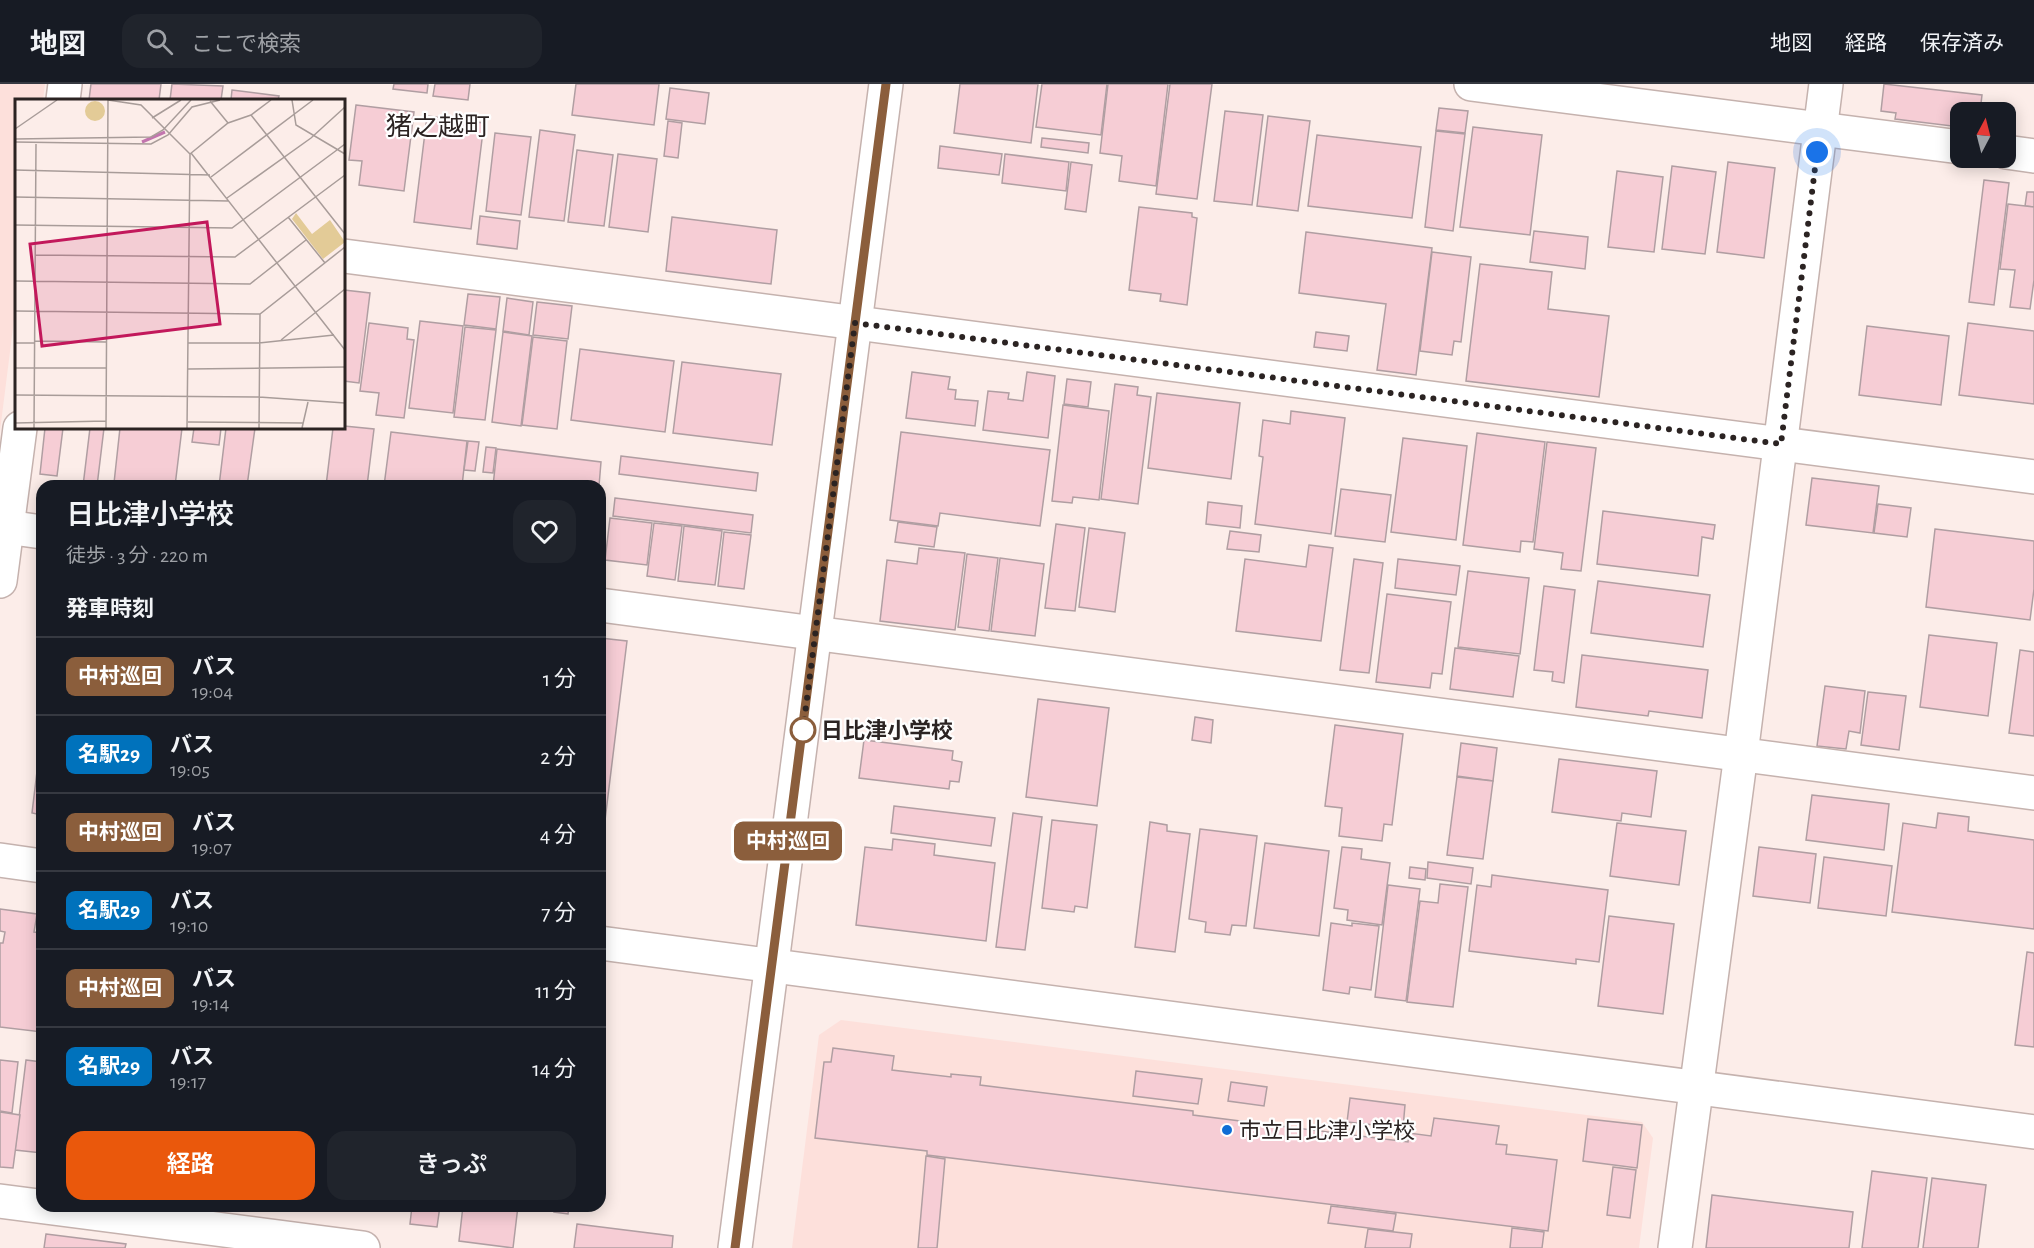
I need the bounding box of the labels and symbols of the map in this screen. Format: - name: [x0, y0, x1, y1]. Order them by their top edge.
- inset map: [15, 99, 345, 429]
- north arrow: [1950, 102, 2016, 168]
- district label: 猪之越町: [386, 113, 490, 140]
- your location: [1802, 137, 1832, 167]
- marker: 日比津小学校: [790, 717, 816, 743]
- place label: 日比津小学校: [821, 719, 953, 742]
- line badge: 中村巡回: [746, 822, 830, 861]
- place label: 市立日比津小学校: [1239, 1119, 1415, 1142]
- marker: 市立日比津小学校: [1220, 1123, 1234, 1137]

